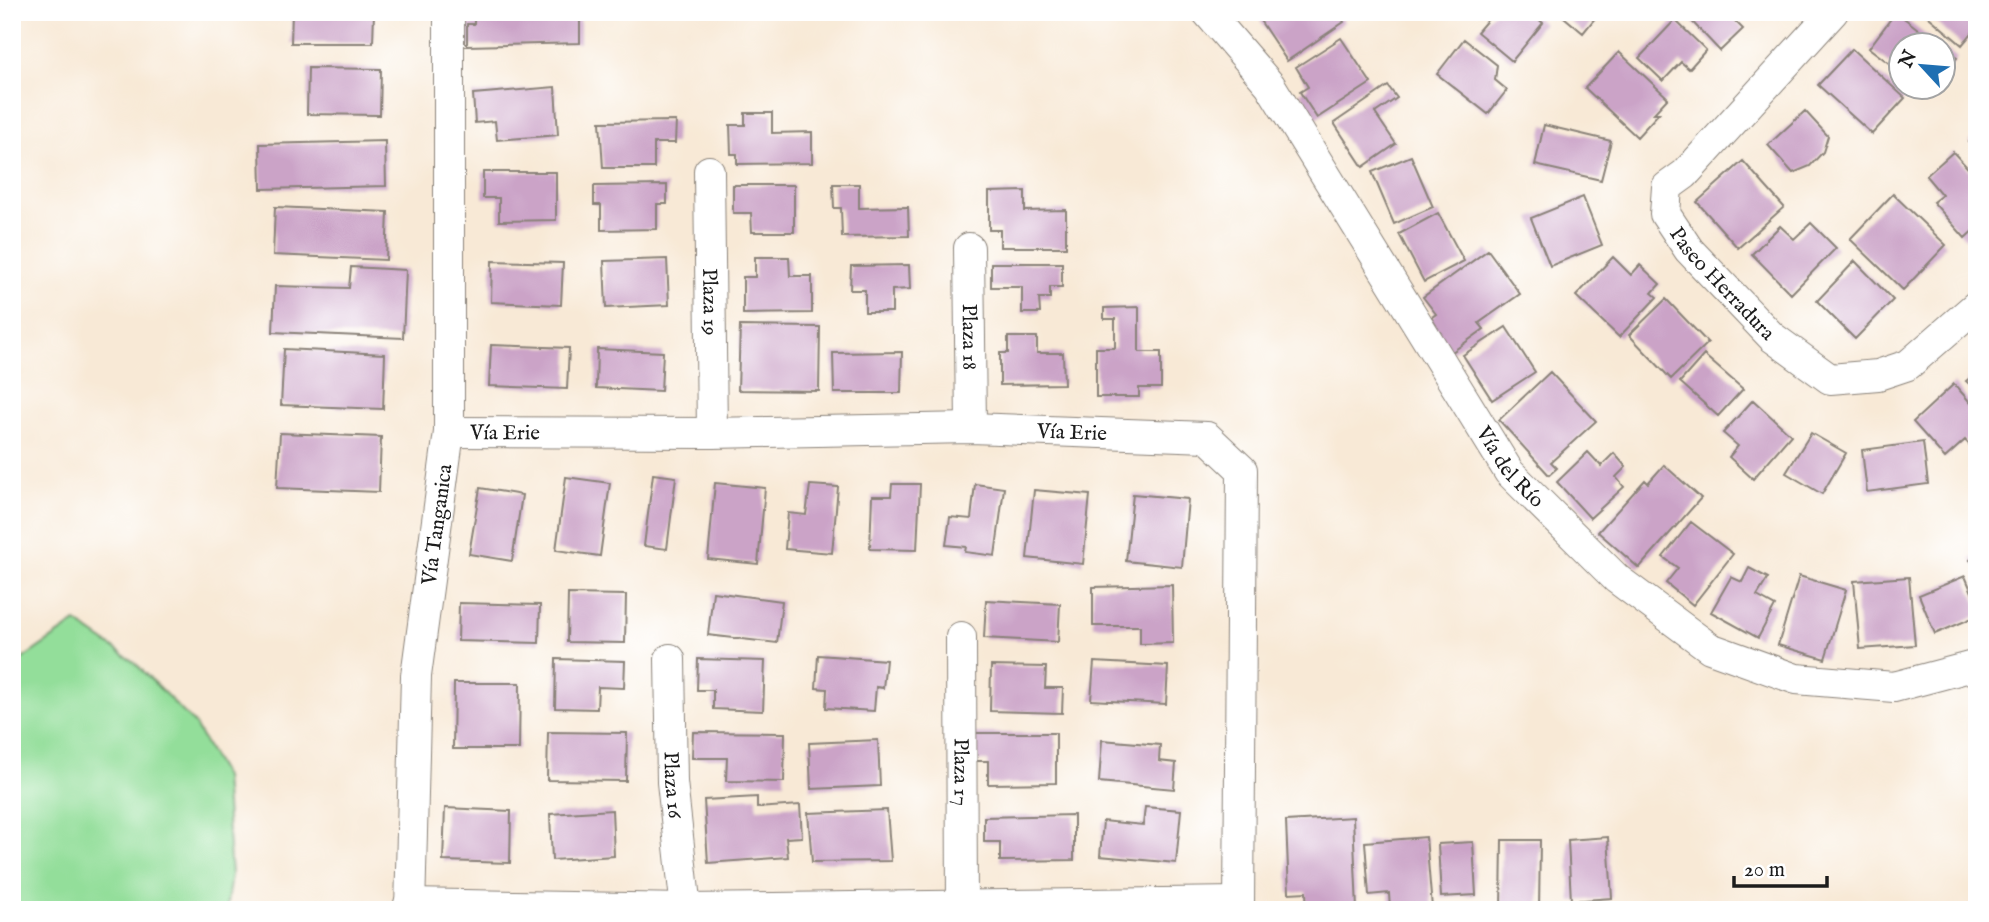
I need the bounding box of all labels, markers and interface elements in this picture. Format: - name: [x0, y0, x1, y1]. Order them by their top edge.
- north arrow: [1888, 32, 1958, 102]
- text: N: [1894, 46, 1923, 73]
- street label: Paseo Herradura: [1662, 222, 1781, 347]
- street label: Plaza 19: [695, 268, 723, 336]
- street label: Plaza 18: [955, 304, 982, 370]
- street label: Vía Erie: [1035, 418, 1108, 448]
- street label: Vía Erie: [469, 420, 540, 447]
- street label: Vía del Río: [1469, 421, 1549, 514]
- street label: Vía Tanganica: [416, 462, 460, 588]
- street label: Plaza 17: [946, 738, 974, 806]
- street label: Plaza 16: [657, 751, 688, 821]
- scale bar: [1734, 845, 1826, 889]
- text: 20 m: [1744, 857, 1785, 884]

